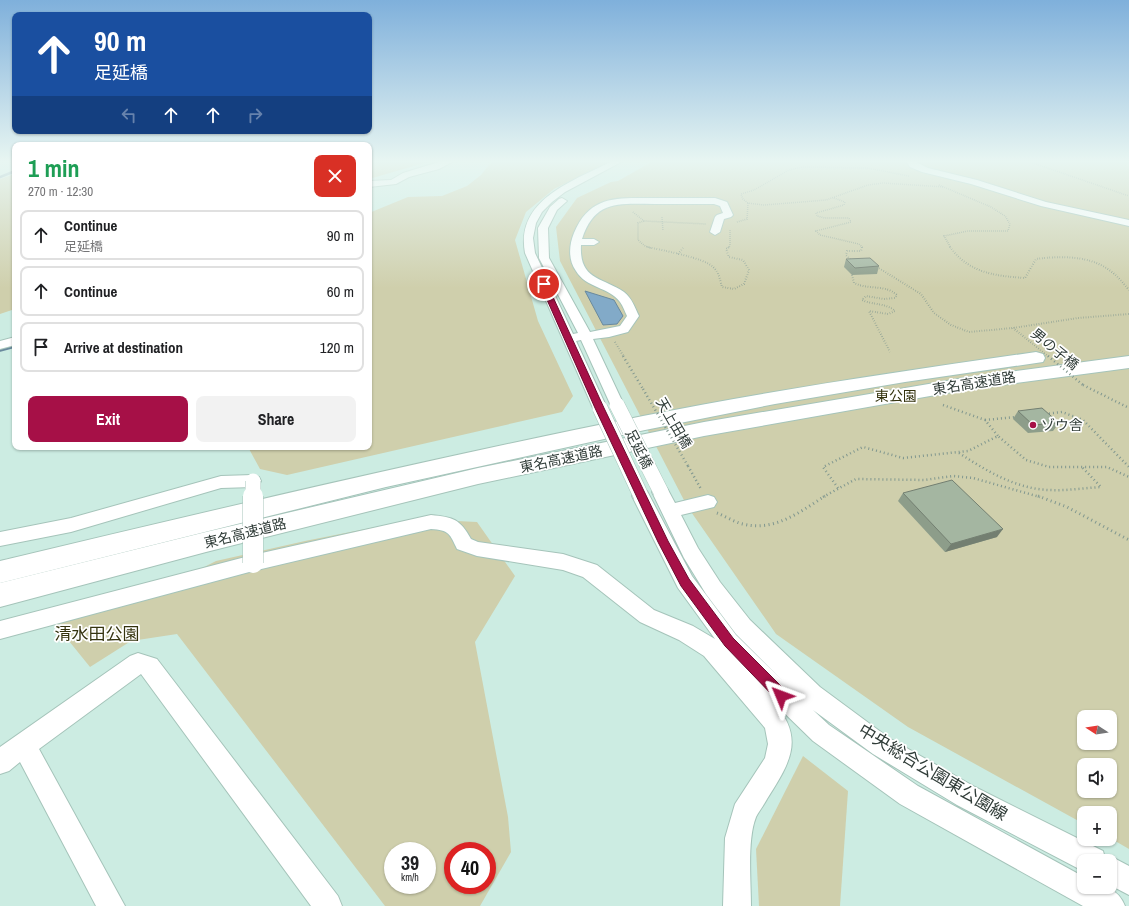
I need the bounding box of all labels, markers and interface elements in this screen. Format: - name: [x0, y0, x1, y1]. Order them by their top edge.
- text: 90 m: [94, 22, 146, 60]
- icon: ahead: [28, 28, 80, 80]
- text: 足延橋: [94, 60, 148, 85]
- icon: left: [118, 104, 140, 126]
- icon: ahead: [160, 104, 182, 126]
- icon: ahead: [202, 104, 224, 126]
- icon: right: [244, 104, 266, 126]
- text: 1 min: [28, 152, 79, 184]
- button: close: [314, 155, 356, 197]
- text: 270 m · 12:30: [28, 183, 93, 200]
- text: Continue: [64, 215, 117, 236]
- icon: ahead: [30, 224, 52, 246]
- text: 90 m: [327, 225, 354, 246]
- text: 足延橋: [64, 238, 103, 255]
- pin: [527, 267, 561, 301]
- icon: arrive: [533, 273, 555, 295]
- icon: ahead: [30, 280, 52, 302]
- text: Continue: [64, 281, 117, 302]
- text: 60 m: [327, 281, 354, 302]
- street label: 男の子橋: [1028, 324, 1082, 374]
- icon: arrive: [30, 336, 52, 358]
- text: Arrive at destination: [64, 337, 183, 358]
- text: 120 m: [320, 337, 354, 358]
- street label: 東名高速道路: [931, 368, 1017, 398]
- park label: 東公園: [875, 387, 917, 405]
- street label: 天上田橋: [652, 394, 696, 452]
- button: Exit: [28, 396, 188, 442]
- button: Share: [196, 396, 356, 442]
- place label: ゾウ舎: [1041, 416, 1083, 434]
- marker: ゾウ舎: [1028, 420, 1038, 430]
- street label: 足延橋: [621, 426, 657, 472]
- street label: 東名高速道路: [518, 441, 604, 477]
- street label: 東名高速道路: [202, 514, 288, 552]
- park label: 清水田公園: [55, 622, 140, 645]
- position arrow: [760, 675, 802, 717]
- north arrow: [1077, 710, 1117, 750]
- map controls: [1077, 710, 1117, 894]
- street label: 中央総合公園東公園線: [854, 718, 1012, 825]
- button: sound: [1077, 758, 1117, 798]
- button: +: [1077, 806, 1117, 846]
- speed limit sign: 40: [444, 842, 496, 894]
- text: 39: [401, 849, 419, 876]
- button: −: [1077, 854, 1117, 894]
- text: km/h: [401, 871, 419, 884]

